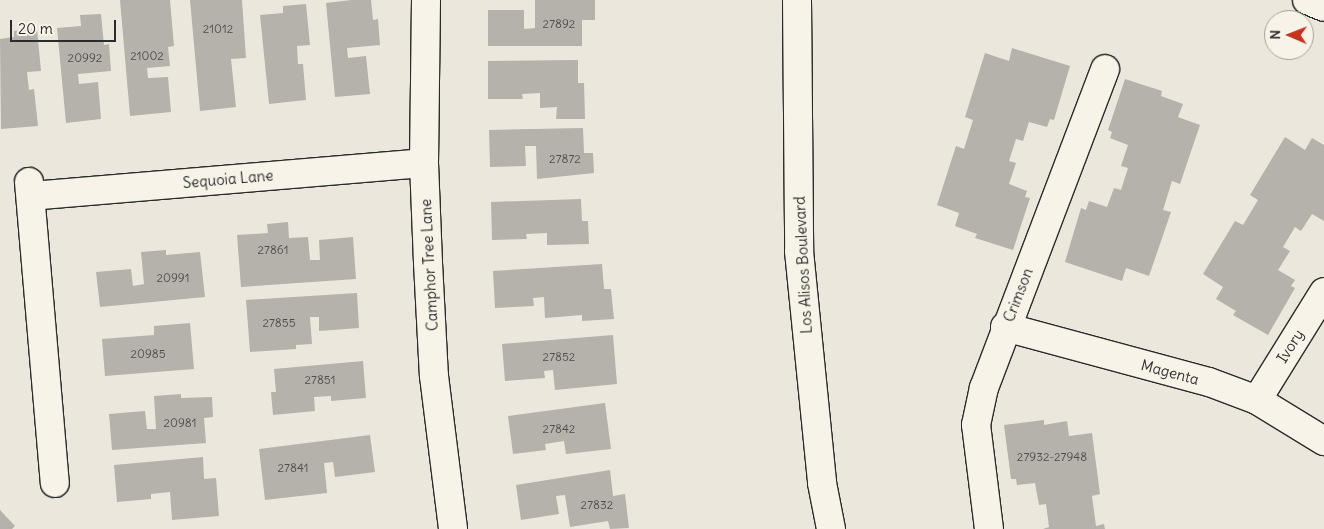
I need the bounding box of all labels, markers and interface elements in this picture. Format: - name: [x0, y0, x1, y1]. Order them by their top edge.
- scale bar: [12, 10, 119, 42]
- north arrow: [1264, 10, 1314, 60]
- house number: 27892: [543, 17, 575, 31]
- text: 20 m: [18, 19, 53, 38]
- house number: 21012: [203, 22, 233, 36]
- text: N: [1266, 30, 1284, 40]
- house number: 21002: [130, 49, 164, 63]
- house number: 20992: [68, 51, 102, 65]
- house number: 27872: [549, 152, 581, 166]
- street label: Sequoia Lane: [182, 166, 274, 192]
- street label: Los Alisos Boulevard: [790, 196, 816, 334]
- street label: Camphor Tree Lane: [417, 198, 441, 332]
- house number: 27861: [257, 243, 289, 257]
- street label: Crimson: [999, 265, 1037, 325]
- house number: 20991: [156, 271, 190, 285]
- house number: 27855: [262, 316, 296, 330]
- street label: Ivory: [1273, 326, 1307, 366]
- house number: 20985: [130, 347, 166, 361]
- house number: 27852: [543, 350, 575, 364]
- street label: Magenta: [1139, 356, 1201, 388]
- house number: 27851: [304, 373, 336, 387]
- house number: 20981: [163, 416, 197, 430]
- house number: 27842: [543, 422, 575, 436]
- house number: 27932-27948: [1017, 450, 1087, 464]
- house number: 27841: [278, 461, 308, 475]
- house number: 27832: [581, 498, 613, 512]

